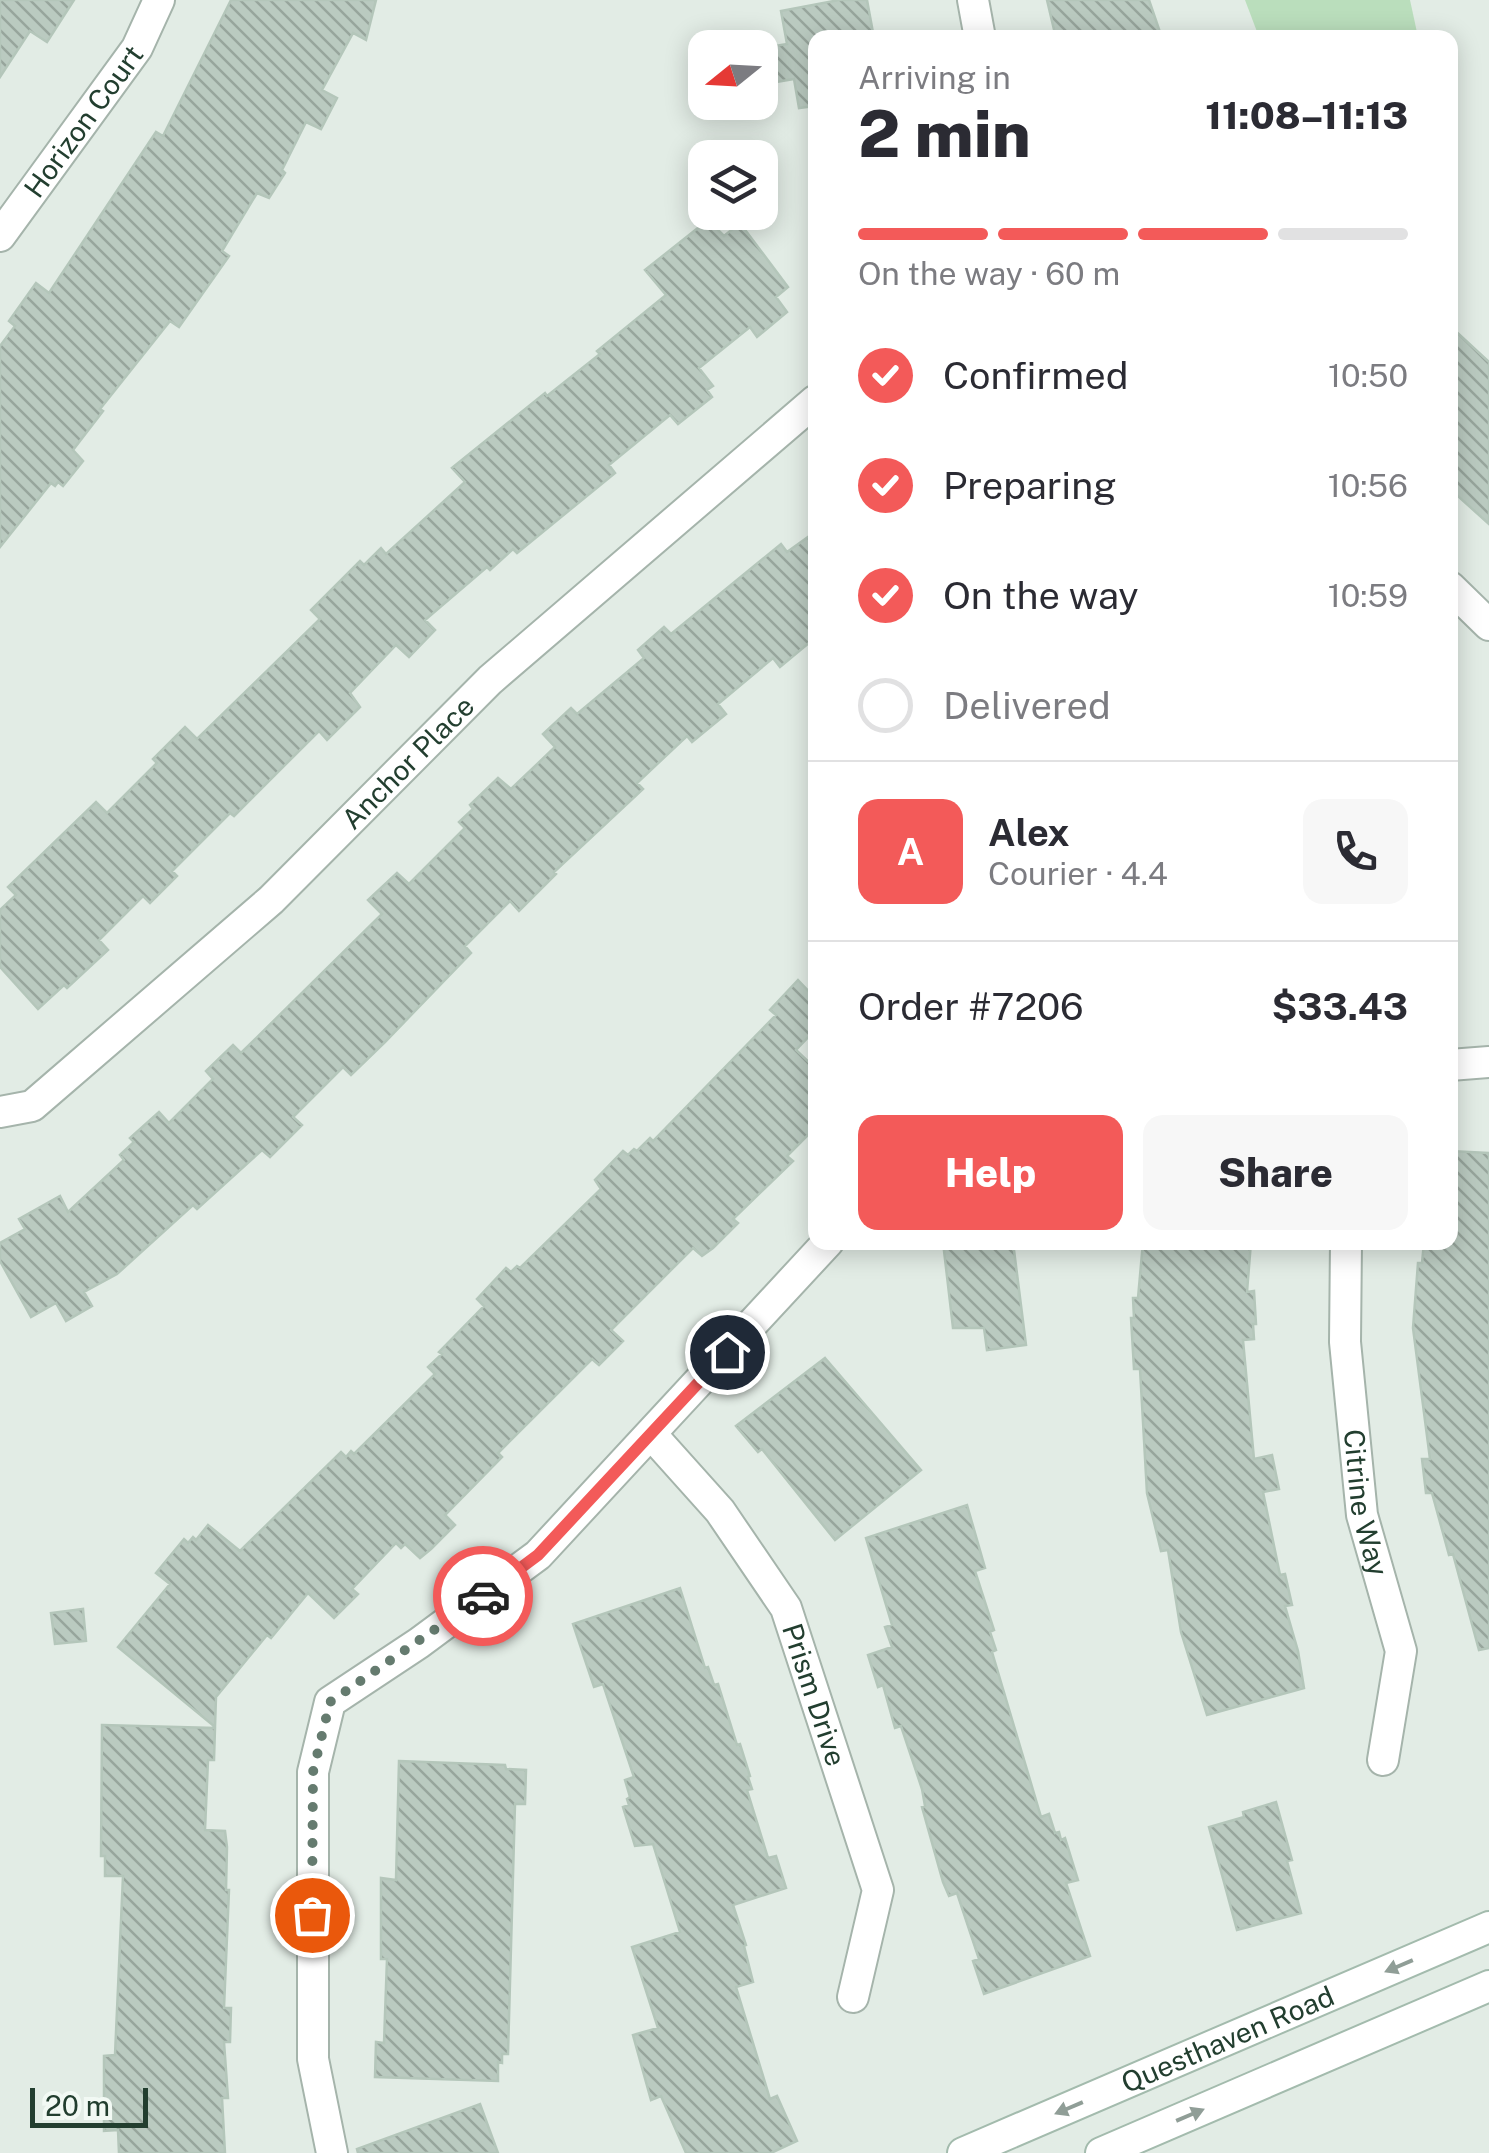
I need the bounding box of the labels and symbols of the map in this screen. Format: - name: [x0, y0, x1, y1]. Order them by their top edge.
- north arrow: [688, 30, 778, 120]
- street label: Horizon Court: [17, 38, 150, 203]
- street label: Anchor Place: [335, 689, 480, 835]
- pin: [685, 1310, 770, 1395]
- street label: Citrine Way: [1338, 1428, 1396, 1580]
- courier: [433, 1546, 533, 1646]
- street label: Prism Drive: [776, 1619, 853, 1770]
- pin: [270, 1873, 355, 1958]
- one-way arrow: [1385, 1958, 1414, 1974]
- street label: Questhaven Road: [1116, 1979, 1339, 2099]
- scale bar: [30, 2083, 148, 2128]
- one-way arrow: [1054, 2100, 1084, 2116]
- one-way arrow: [1175, 2106, 1205, 2122]

